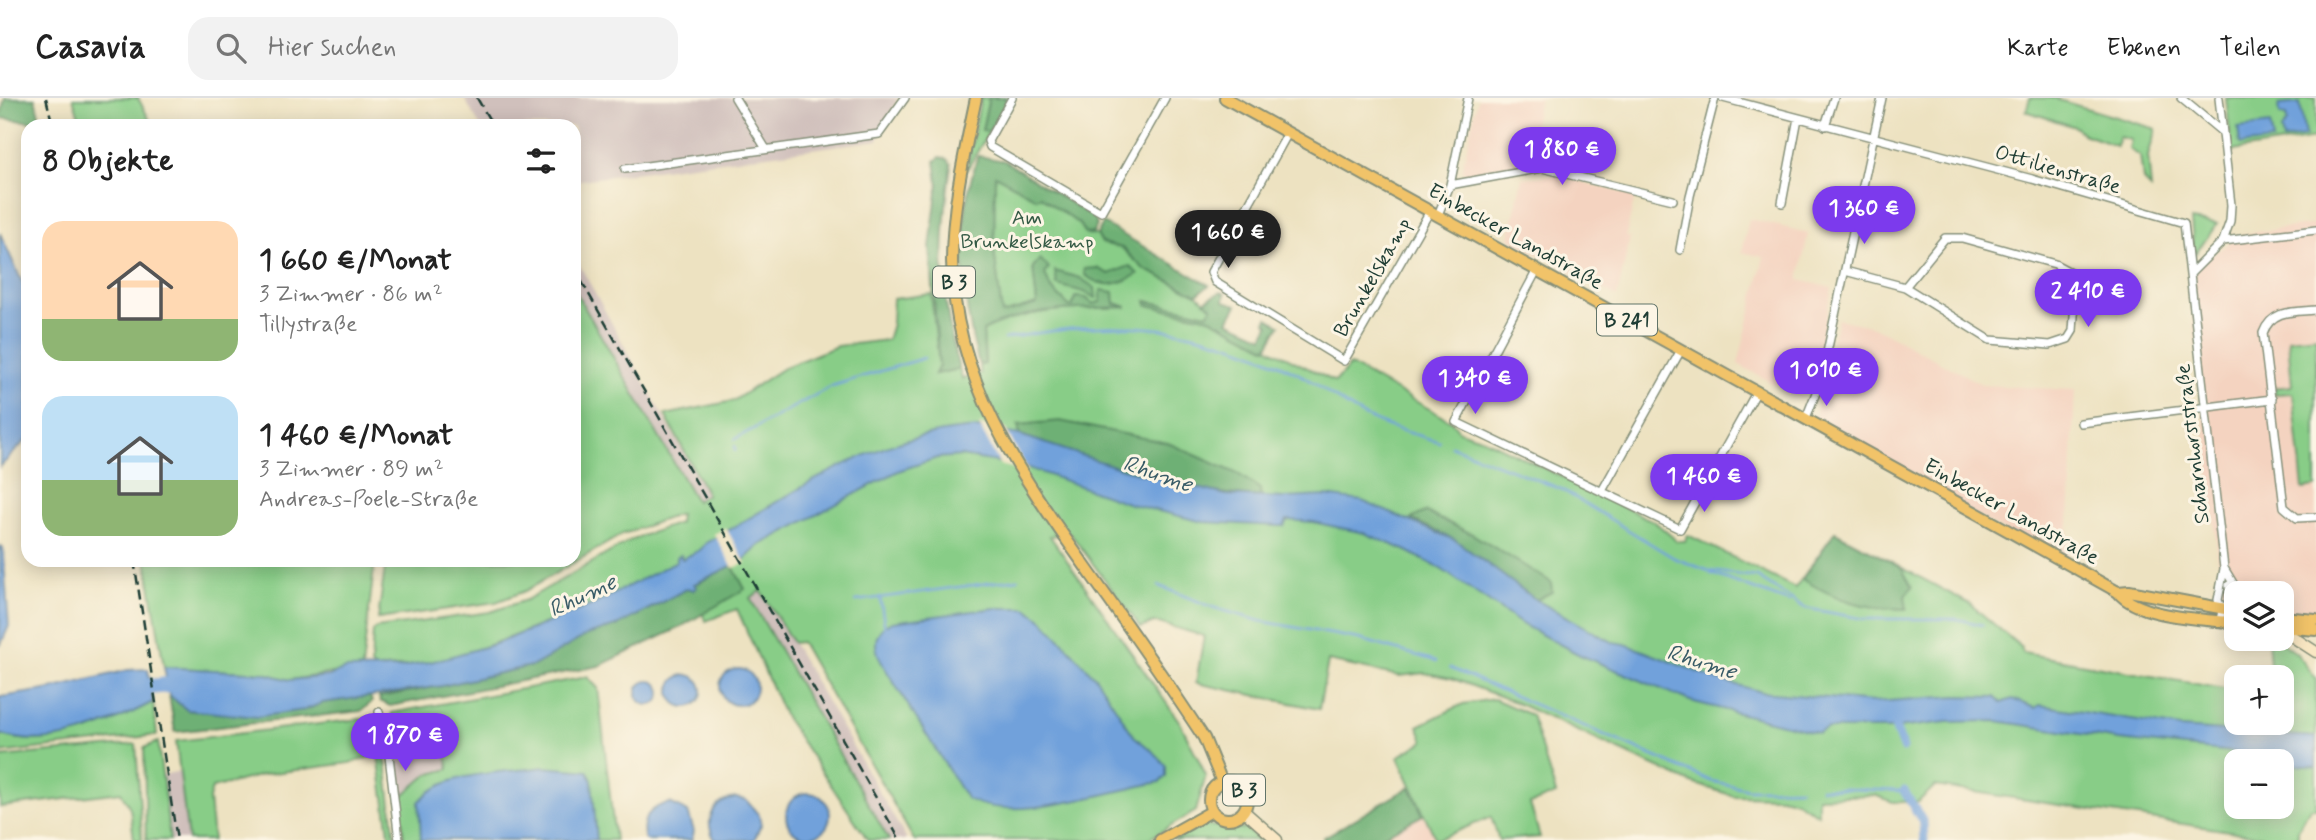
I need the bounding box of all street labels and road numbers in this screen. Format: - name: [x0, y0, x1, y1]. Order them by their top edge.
- street label: Ottilienstraße: [1992, 139, 2124, 201]
- street label: Einbecker Landstraße: [1423, 177, 1608, 297]
- street label: Brunkelskamp: [1327, 213, 1418, 342]
- road number: B 3: [933, 266, 975, 298]
- road number: B 241: [1597, 304, 1657, 336]
- street label: Scharnhorststraße: [2169, 362, 2217, 526]
- street label: Einbecker Landstraße: [1919, 452, 2104, 572]
- road number: B 3: [1223, 775, 1265, 806]

